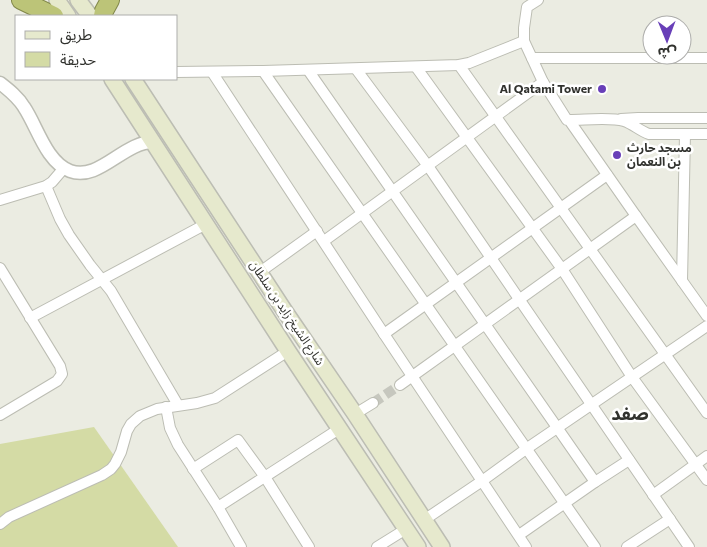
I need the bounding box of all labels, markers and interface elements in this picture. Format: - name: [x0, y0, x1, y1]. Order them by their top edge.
- legend: [15, 15, 178, 80]
- north arrow: [642, 15, 692, 65]
- text: طريق: [60, 25, 92, 45]
- text: ش: [657, 45, 677, 62]
- text: حديقة: [60, 50, 96, 68]
- place label: Al Qatami Tower: [499, 81, 592, 95]
- marker: Al Qatami Tower: [596, 83, 608, 95]
- place label: مسجد حارث بن النعمان: [627, 140, 692, 169]
- marker: مسجد حارث بن النعمان: [611, 149, 623, 161]
- street label: شارع الشيخ زايد بن سلطان: [245, 257, 328, 369]
- district label: صفد: [611, 402, 649, 424]

